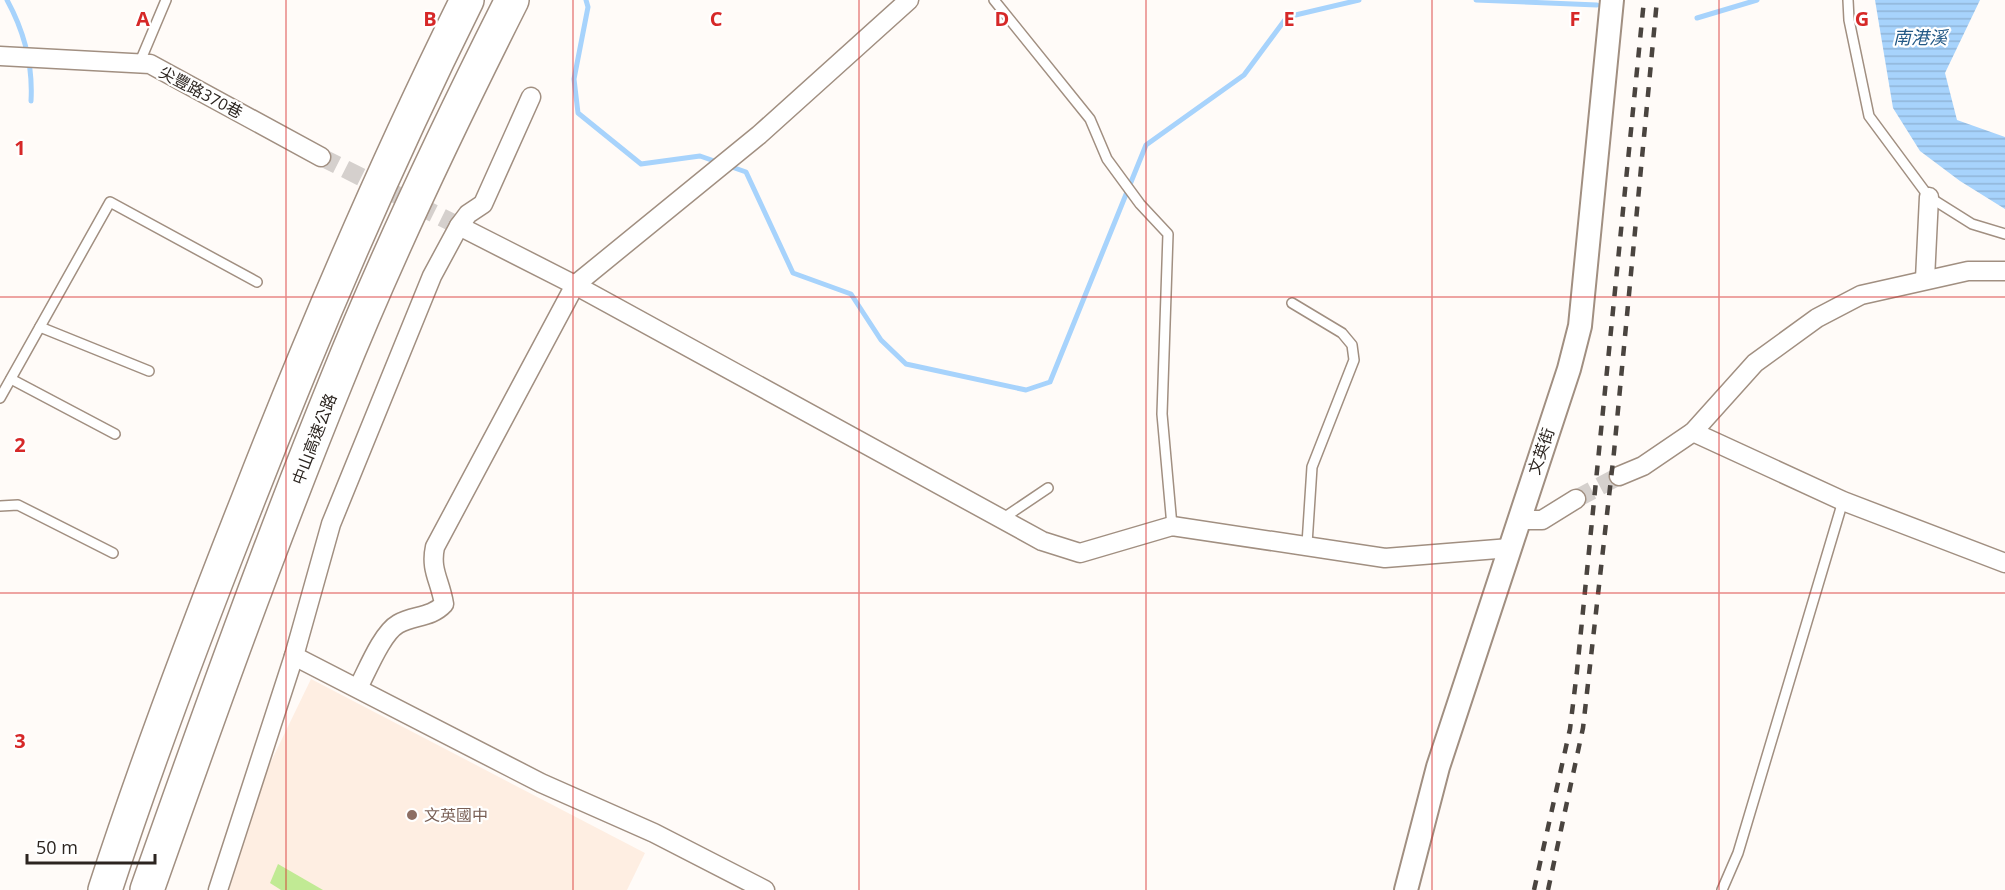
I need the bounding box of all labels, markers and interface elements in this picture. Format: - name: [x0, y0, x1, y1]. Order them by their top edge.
- text: A: [136, 5, 150, 32]
- text: B: [423, 5, 437, 32]
- text: C: [710, 5, 723, 32]
- text: D: [995, 5, 1009, 32]
- text: E: [1283, 5, 1295, 32]
- text: F: [1570, 5, 1580, 32]
- text: G: [1855, 5, 1869, 32]
- water label: 南港溪: [1893, 25, 1950, 49]
- street label: 尖豐路370巷: [155, 61, 247, 123]
- text: 1: [14, 134, 26, 161]
- street label: 中山高速公路: [287, 390, 341, 488]
- street label: 文英街: [1523, 425, 1559, 477]
- text: 2: [14, 431, 26, 458]
- text: 3: [14, 727, 26, 754]
- place label: 文英國中: [424, 804, 488, 826]
- marker: 文英國中: [405, 808, 419, 822]
- scale bar: [27, 827, 154, 865]
- text: 50 m: [36, 835, 78, 859]

